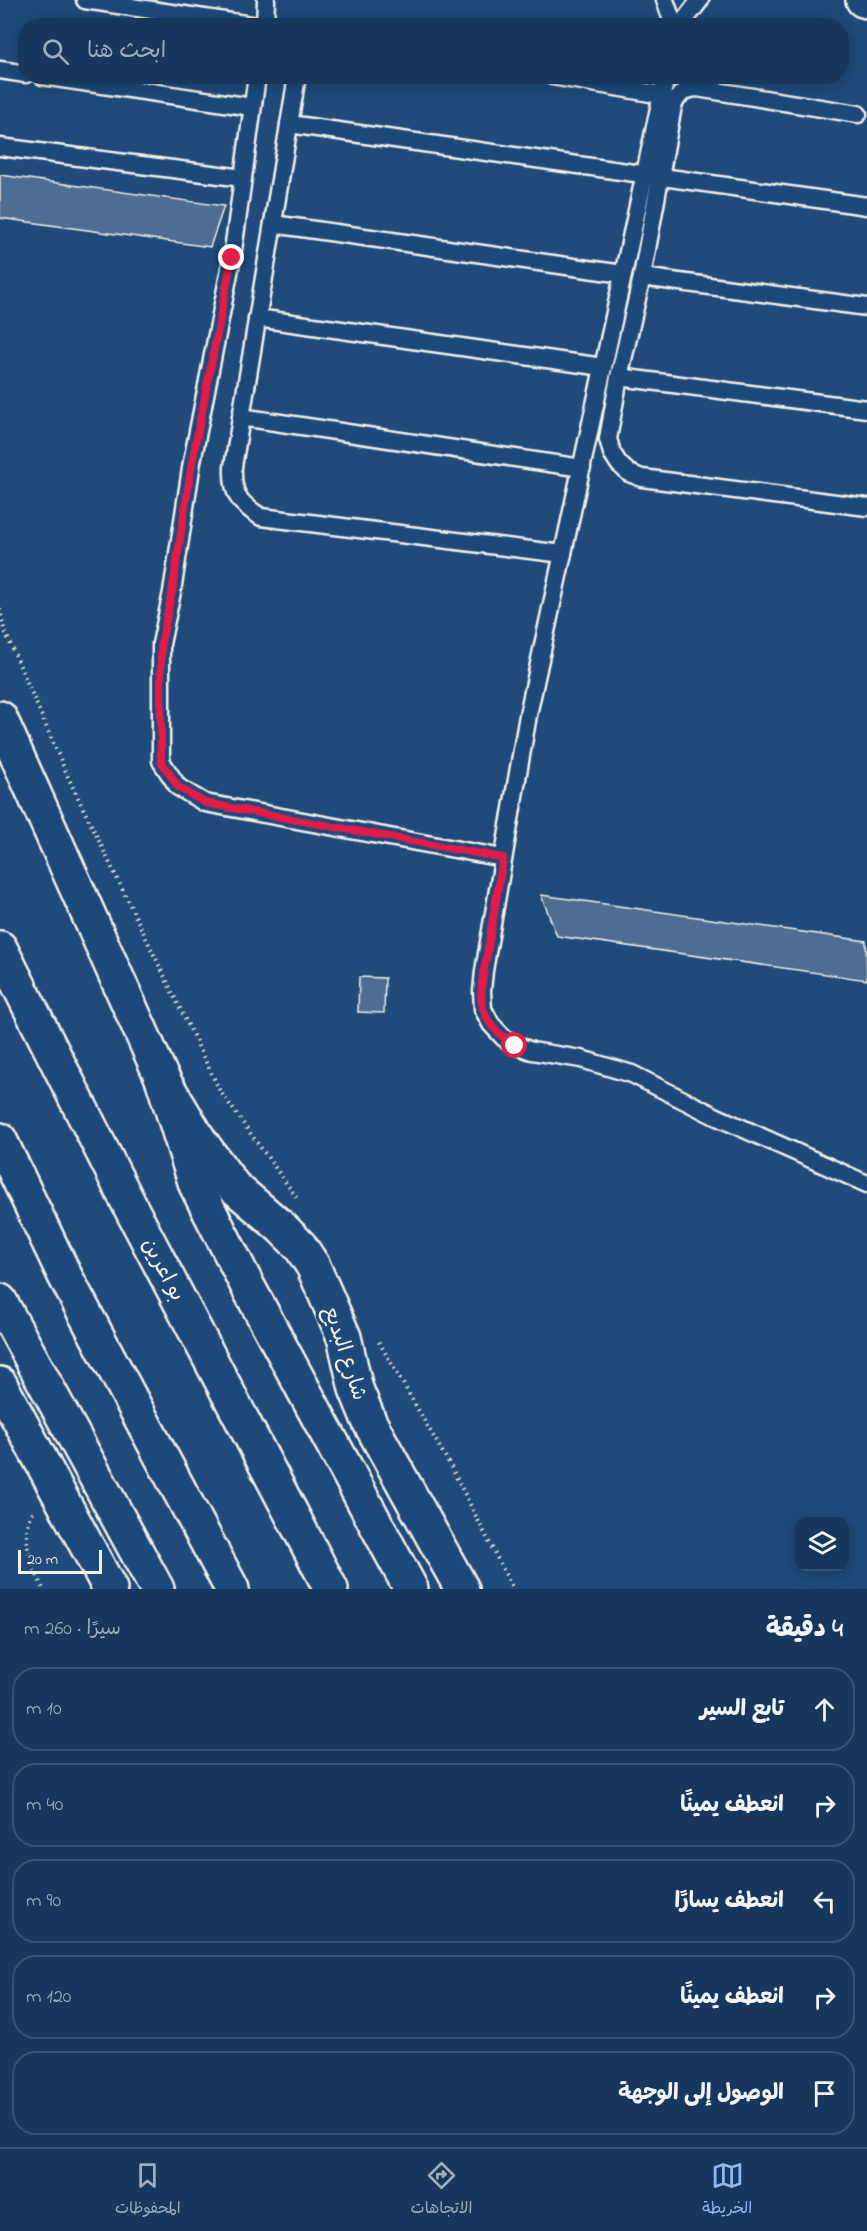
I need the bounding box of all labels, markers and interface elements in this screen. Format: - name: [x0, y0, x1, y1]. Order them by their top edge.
- search box: [18, 18, 849, 84]
- icon: search: [39, 35, 72, 68]
- text: ابحث هنا: [87, 36, 166, 68]
- route end: [218, 244, 244, 270]
- route start: [501, 1032, 527, 1058]
- street label: بو اعرين: [133, 1233, 191, 1307]
- street label: شارع البديع: [315, 1303, 373, 1405]
- map controls: [795, 1517, 849, 1571]
- button: layers: [795, 1517, 849, 1571]
- scale bar: [18, 1547, 102, 1574]
- text: 20 m: [27, 1548, 58, 1572]
- text: 4 دقيقة: [766, 1611, 843, 1649]
- text: سيرًا · 260 m: [24, 1615, 121, 1644]
- icon: ahead: [808, 1693, 841, 1726]
- text: تابع السير: [700, 1694, 784, 1726]
- text: 10 m: [26, 1695, 62, 1724]
- icon: right: [808, 1789, 841, 1822]
- text: انعطف يمينًا: [680, 1790, 784, 1822]
- text: 40 m: [26, 1791, 63, 1820]
- icon: left: [808, 1885, 841, 1918]
- text: انعطف يسارًا: [675, 1886, 784, 1918]
- text: 90 m: [26, 1887, 61, 1916]
- icon: right: [808, 1981, 841, 2014]
- text: انعطف يمينًا: [680, 1982, 784, 2014]
- text: 120 m: [26, 1983, 71, 2012]
- icon: arrive: [808, 2077, 841, 2110]
- text: الوصول إلى الوجهة: [618, 2078, 784, 2110]
- tab: المحفوظات: [115, 2159, 181, 2222]
- tab: الاتجاهات: [411, 2159, 472, 2222]
- tab: الخريطة: [702, 2159, 752, 2222]

